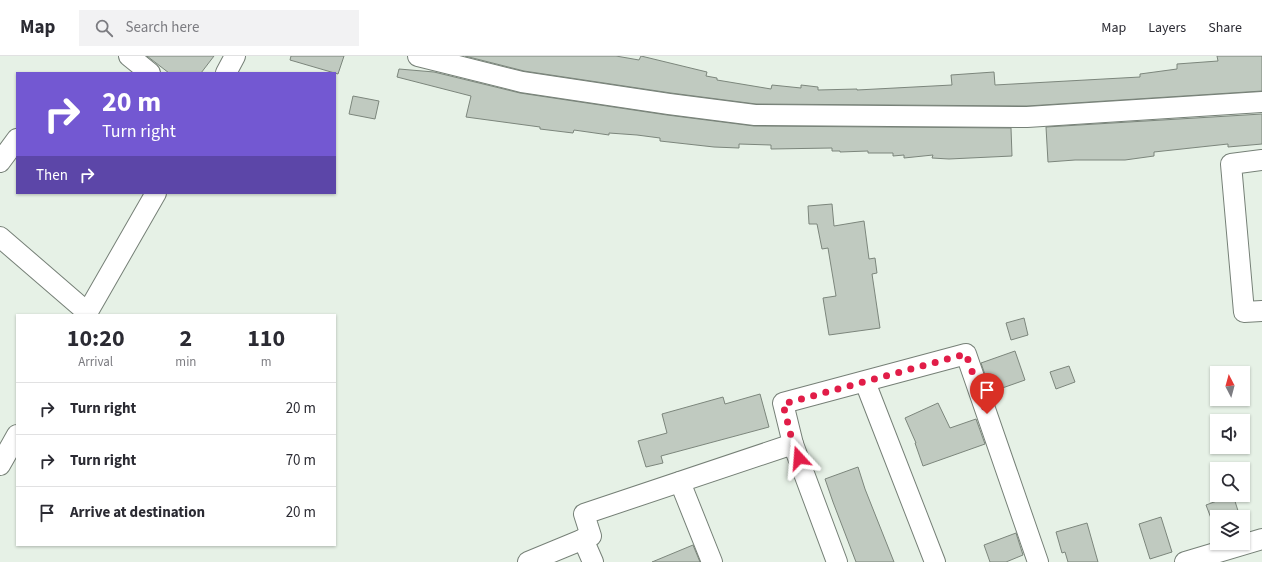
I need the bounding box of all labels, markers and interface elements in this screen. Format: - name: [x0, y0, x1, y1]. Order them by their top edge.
- search box: [79, 10, 359, 46]
- text: Map: [20, 14, 55, 41]
- icon: search: [93, 17, 115, 39]
- text: Search here: [125, 17, 199, 38]
- text: Map: [1101, 18, 1126, 38]
- text: Layers: [1148, 18, 1186, 38]
- text: Share: [1208, 18, 1242, 38]
- text: 20 m: [102, 82, 161, 122]
- icon: right: [36, 88, 88, 140]
- text: Turn right: [102, 119, 176, 144]
- icon: right: [76, 164, 98, 186]
- text: Then: [36, 165, 68, 186]
- text: 10:20: [67, 321, 125, 356]
- text: 2: [180, 321, 192, 356]
- text: 110: [247, 321, 285, 356]
- text: Arrival: [78, 353, 113, 371]
- text: min: [175, 353, 196, 371]
- text: m: [261, 353, 272, 371]
- north arrow: [1210, 366, 1250, 406]
- map controls: [1210, 366, 1250, 550]
- pin: [970, 373, 1004, 414]
- icon: arrive: [976, 379, 998, 401]
- icon: right: [36, 398, 58, 420]
- text: Turn right: [70, 398, 136, 419]
- text: 20 m: [286, 398, 316, 419]
- button: sound: [1210, 414, 1250, 454]
- position arrow: [778, 437, 820, 479]
- icon: right: [36, 450, 58, 472]
- text: Turn right: [70, 450, 136, 471]
- text: 70 m: [286, 450, 316, 471]
- button: search: [1210, 462, 1250, 502]
- icon: arrive: [36, 502, 58, 524]
- text: Arrive at destination: [70, 502, 205, 523]
- text: 20 m: [286, 502, 316, 523]
- button: layers: [1210, 510, 1250, 550]

